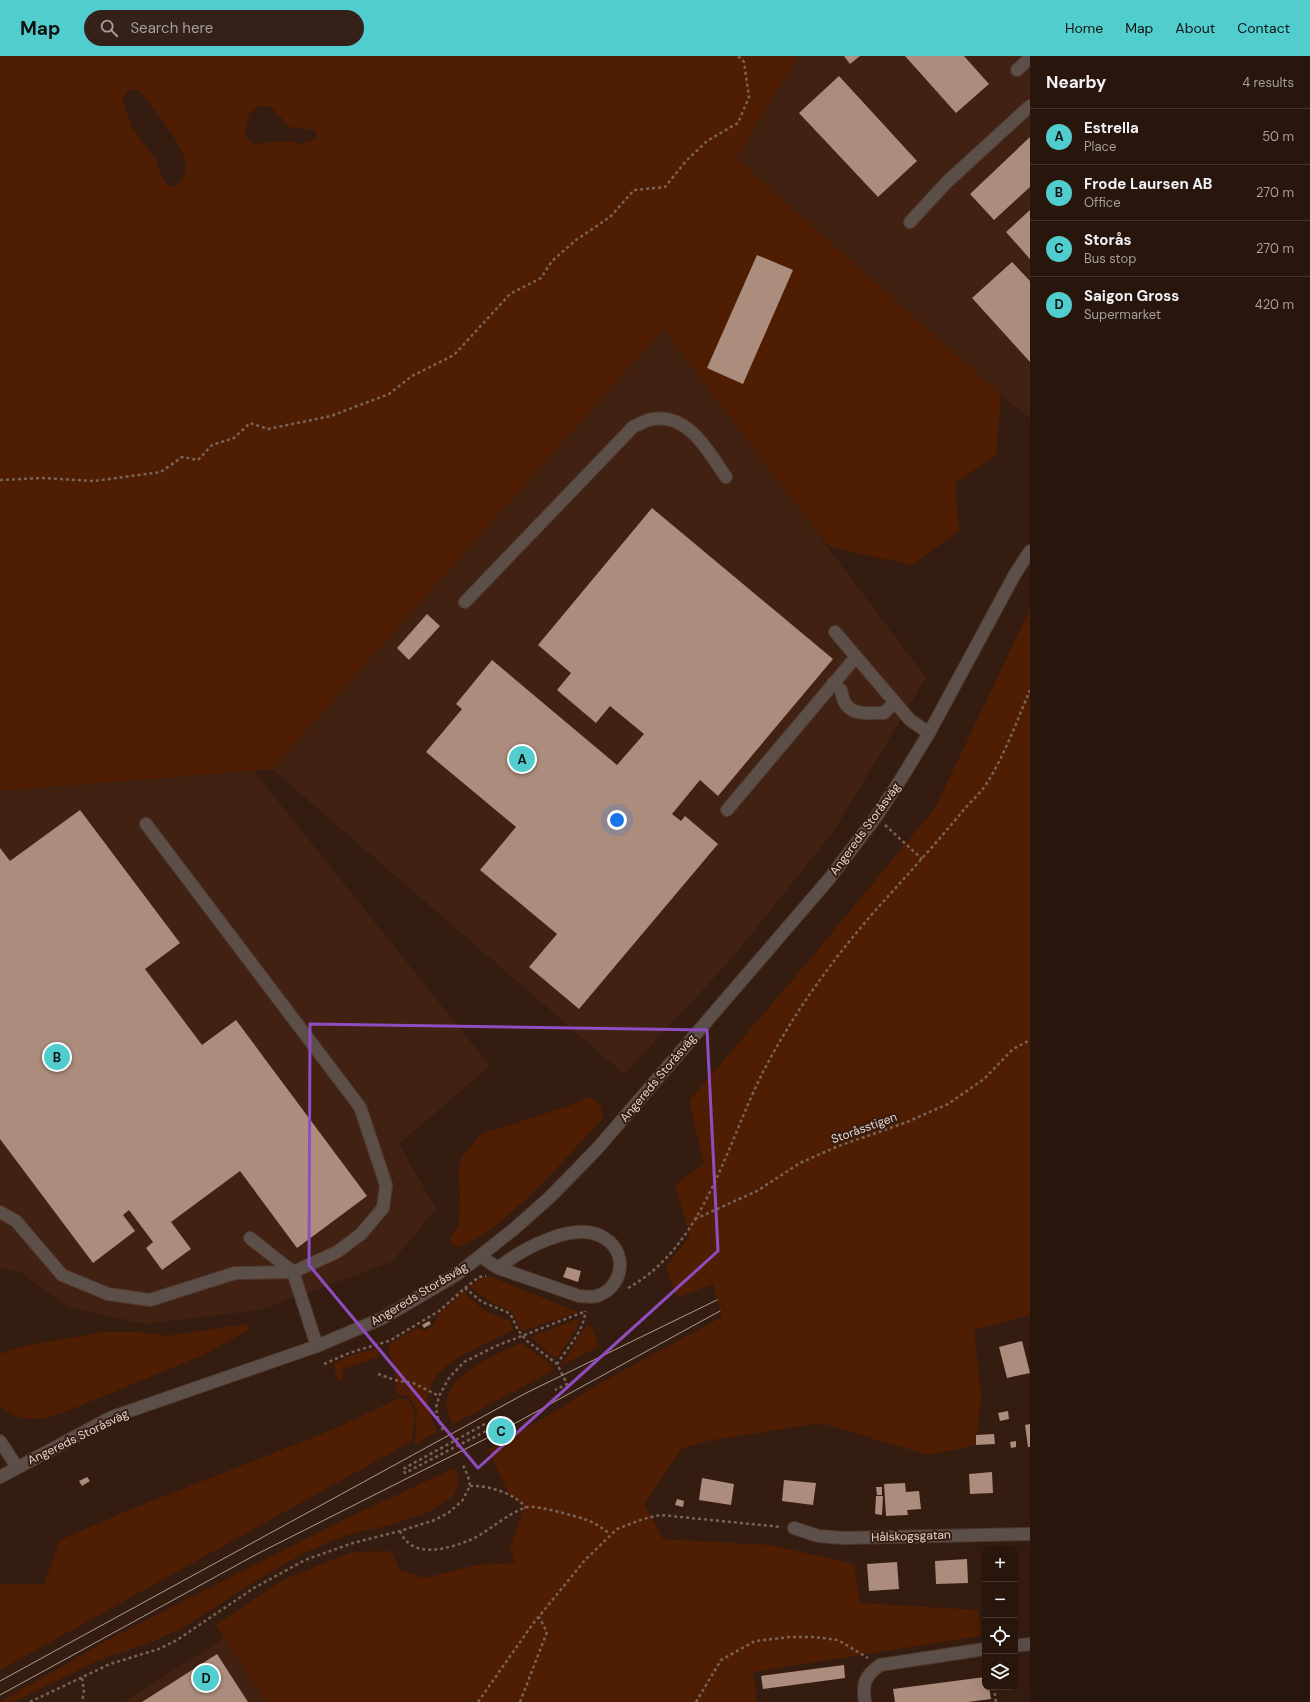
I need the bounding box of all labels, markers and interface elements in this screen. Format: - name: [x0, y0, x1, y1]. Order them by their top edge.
- search box: [84, 10, 364, 46]
- text: Map: [20, 16, 60, 41]
- icon: search: [98, 17, 120, 39]
- text: Search here: [130, 18, 213, 38]
- text: Home: [1065, 19, 1103, 37]
- text: Map: [1125, 19, 1153, 37]
- text: About: [1175, 19, 1215, 37]
- text: Contact: [1237, 19, 1290, 37]
- text: Nearby: [1046, 71, 1106, 93]
- text: 4 results: [1242, 74, 1294, 91]
- text: Estrella: [1084, 118, 1139, 138]
- text: A: [1054, 128, 1064, 145]
- text: 50 m: [1262, 128, 1294, 145]
- text: Place: [1084, 138, 1116, 155]
- text: Frode Laursen AB: [1084, 174, 1212, 194]
- text: B: [1055, 184, 1063, 201]
- text: 270 m: [1256, 184, 1294, 201]
- text: Office: [1084, 194, 1121, 211]
- text: Storås: [1084, 230, 1131, 250]
- text: C: [1054, 240, 1064, 257]
- text: 270 m: [1256, 240, 1294, 257]
- text: Bus stop: [1084, 250, 1136, 267]
- text: Saigon Gross: [1084, 286, 1179, 306]
- text: D: [1054, 296, 1064, 313]
- text: 420 m: [1255, 296, 1294, 313]
- text: Supermarket: [1084, 306, 1161, 323]
- pin: A: [509, 744, 535, 774]
- street label: Angereds Storåsväg: [826, 779, 904, 878]
- your location: [607, 810, 627, 830]
- street label: Angereds Storåsväg: [616, 1030, 700, 1125]
- pin: B: [44, 1042, 70, 1072]
- street label: Storåsstigen: [829, 1109, 899, 1147]
- street label: Angereds Storåsväg: [368, 1259, 471, 1329]
- street label: Angereds Storåsväg: [25, 1405, 131, 1468]
- pin: C: [488, 1416, 514, 1446]
- street label: Hålskogsgatan: [871, 1527, 951, 1545]
- map controls: [982, 1546, 1018, 1690]
- button: +: [982, 1546, 1018, 1582]
- button: −: [982, 1582, 1018, 1618]
- button: locate: [982, 1618, 1018, 1654]
- button: layers: [982, 1654, 1018, 1690]
- pin: D: [193, 1663, 219, 1693]

